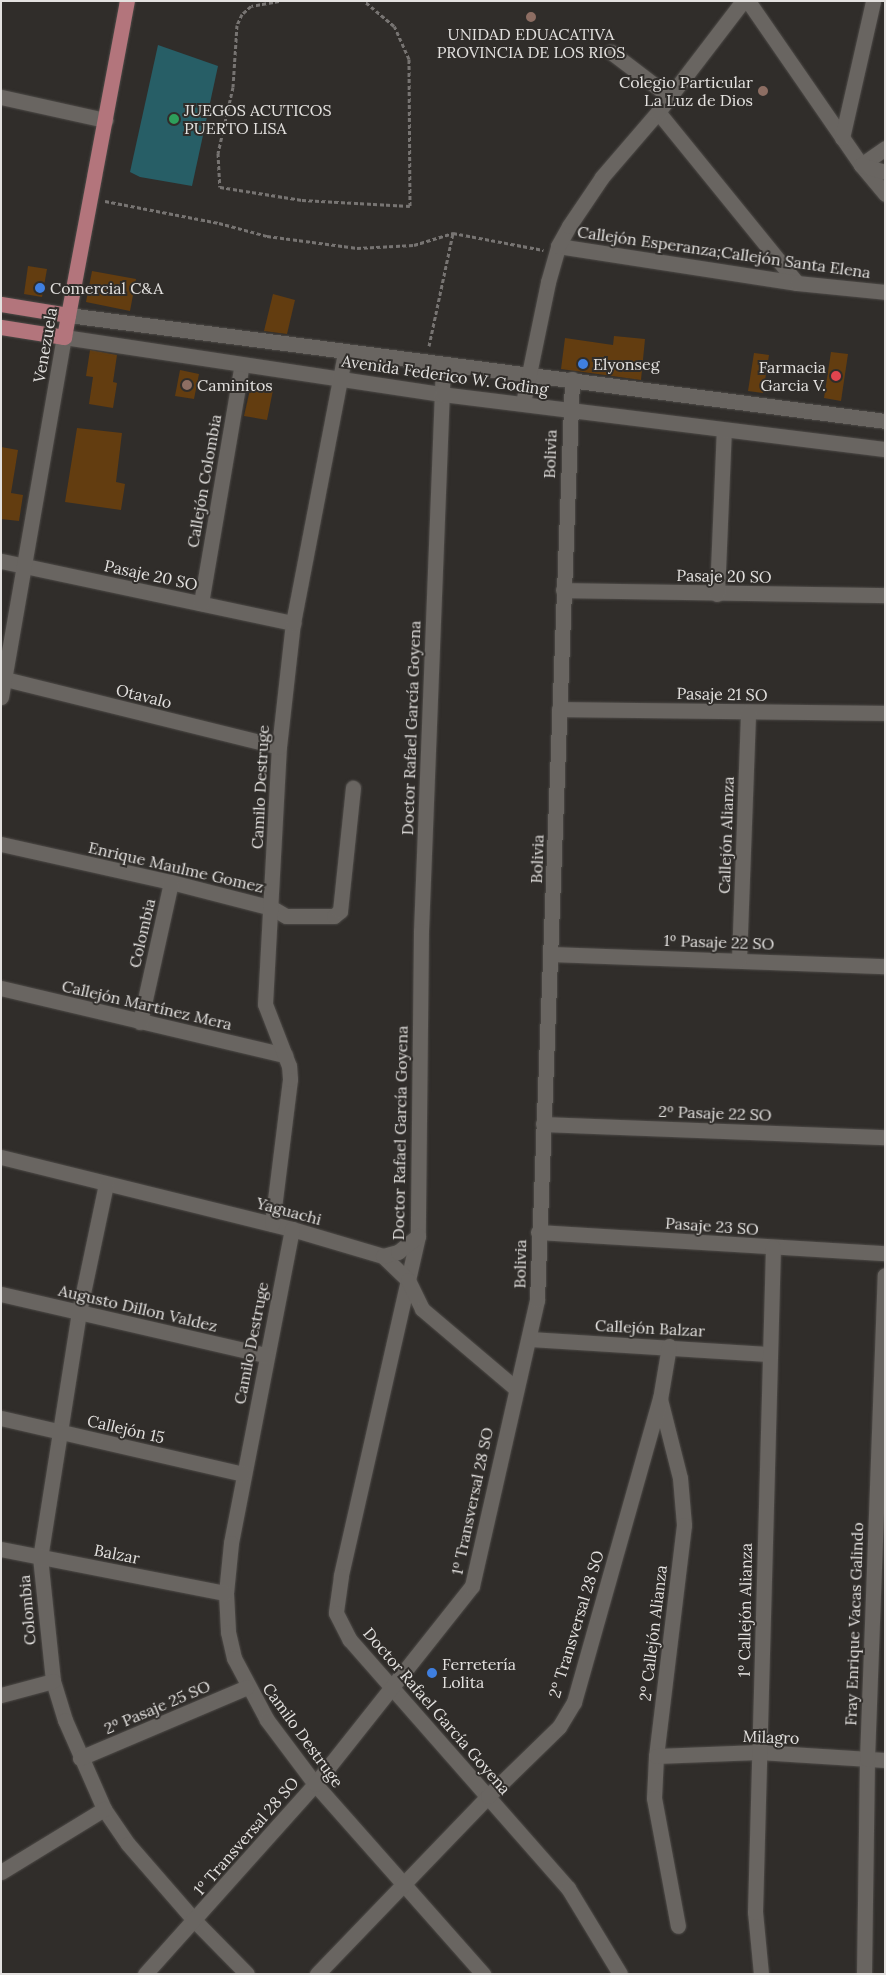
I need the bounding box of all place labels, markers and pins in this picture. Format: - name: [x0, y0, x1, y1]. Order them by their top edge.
- marker: UNIDAD EDUACATIVA PROVINCIA DE LOS RIOS: [525, 11, 537, 23]
- place label: UNIDAD EDUACATIVA PROVINCIA DE LOS RIOS: [437, 24, 625, 62]
- place label: Colegio Particular La Luz de Dios: [619, 72, 753, 110]
- marker: Colegio Particular La Luz de Dios: [757, 85, 769, 97]
- place label: JUEGOS ACUTICOS PUERTO LISA: [184, 100, 331, 138]
- marker: JUEGOS ACUTICOS PUERTO LISA: [168, 113, 180, 125]
- place label: Comercial C&A: [50, 278, 163, 298]
- marker: Comercial C&A: [34, 282, 46, 294]
- place label: Elyonseg: [593, 354, 660, 374]
- place label: Farmacia Garcia V.: [759, 357, 826, 395]
- marker: Elyonseg: [577, 358, 589, 370]
- marker: Farmacia Garcia V.: [830, 370, 842, 382]
- place label: Caminitos: [197, 375, 273, 395]
- marker: Caminitos: [181, 379, 193, 391]
- place label: Ferretería Lolita: [442, 1654, 516, 1692]
- marker: Ferretería Lolita: [426, 1667, 438, 1679]

